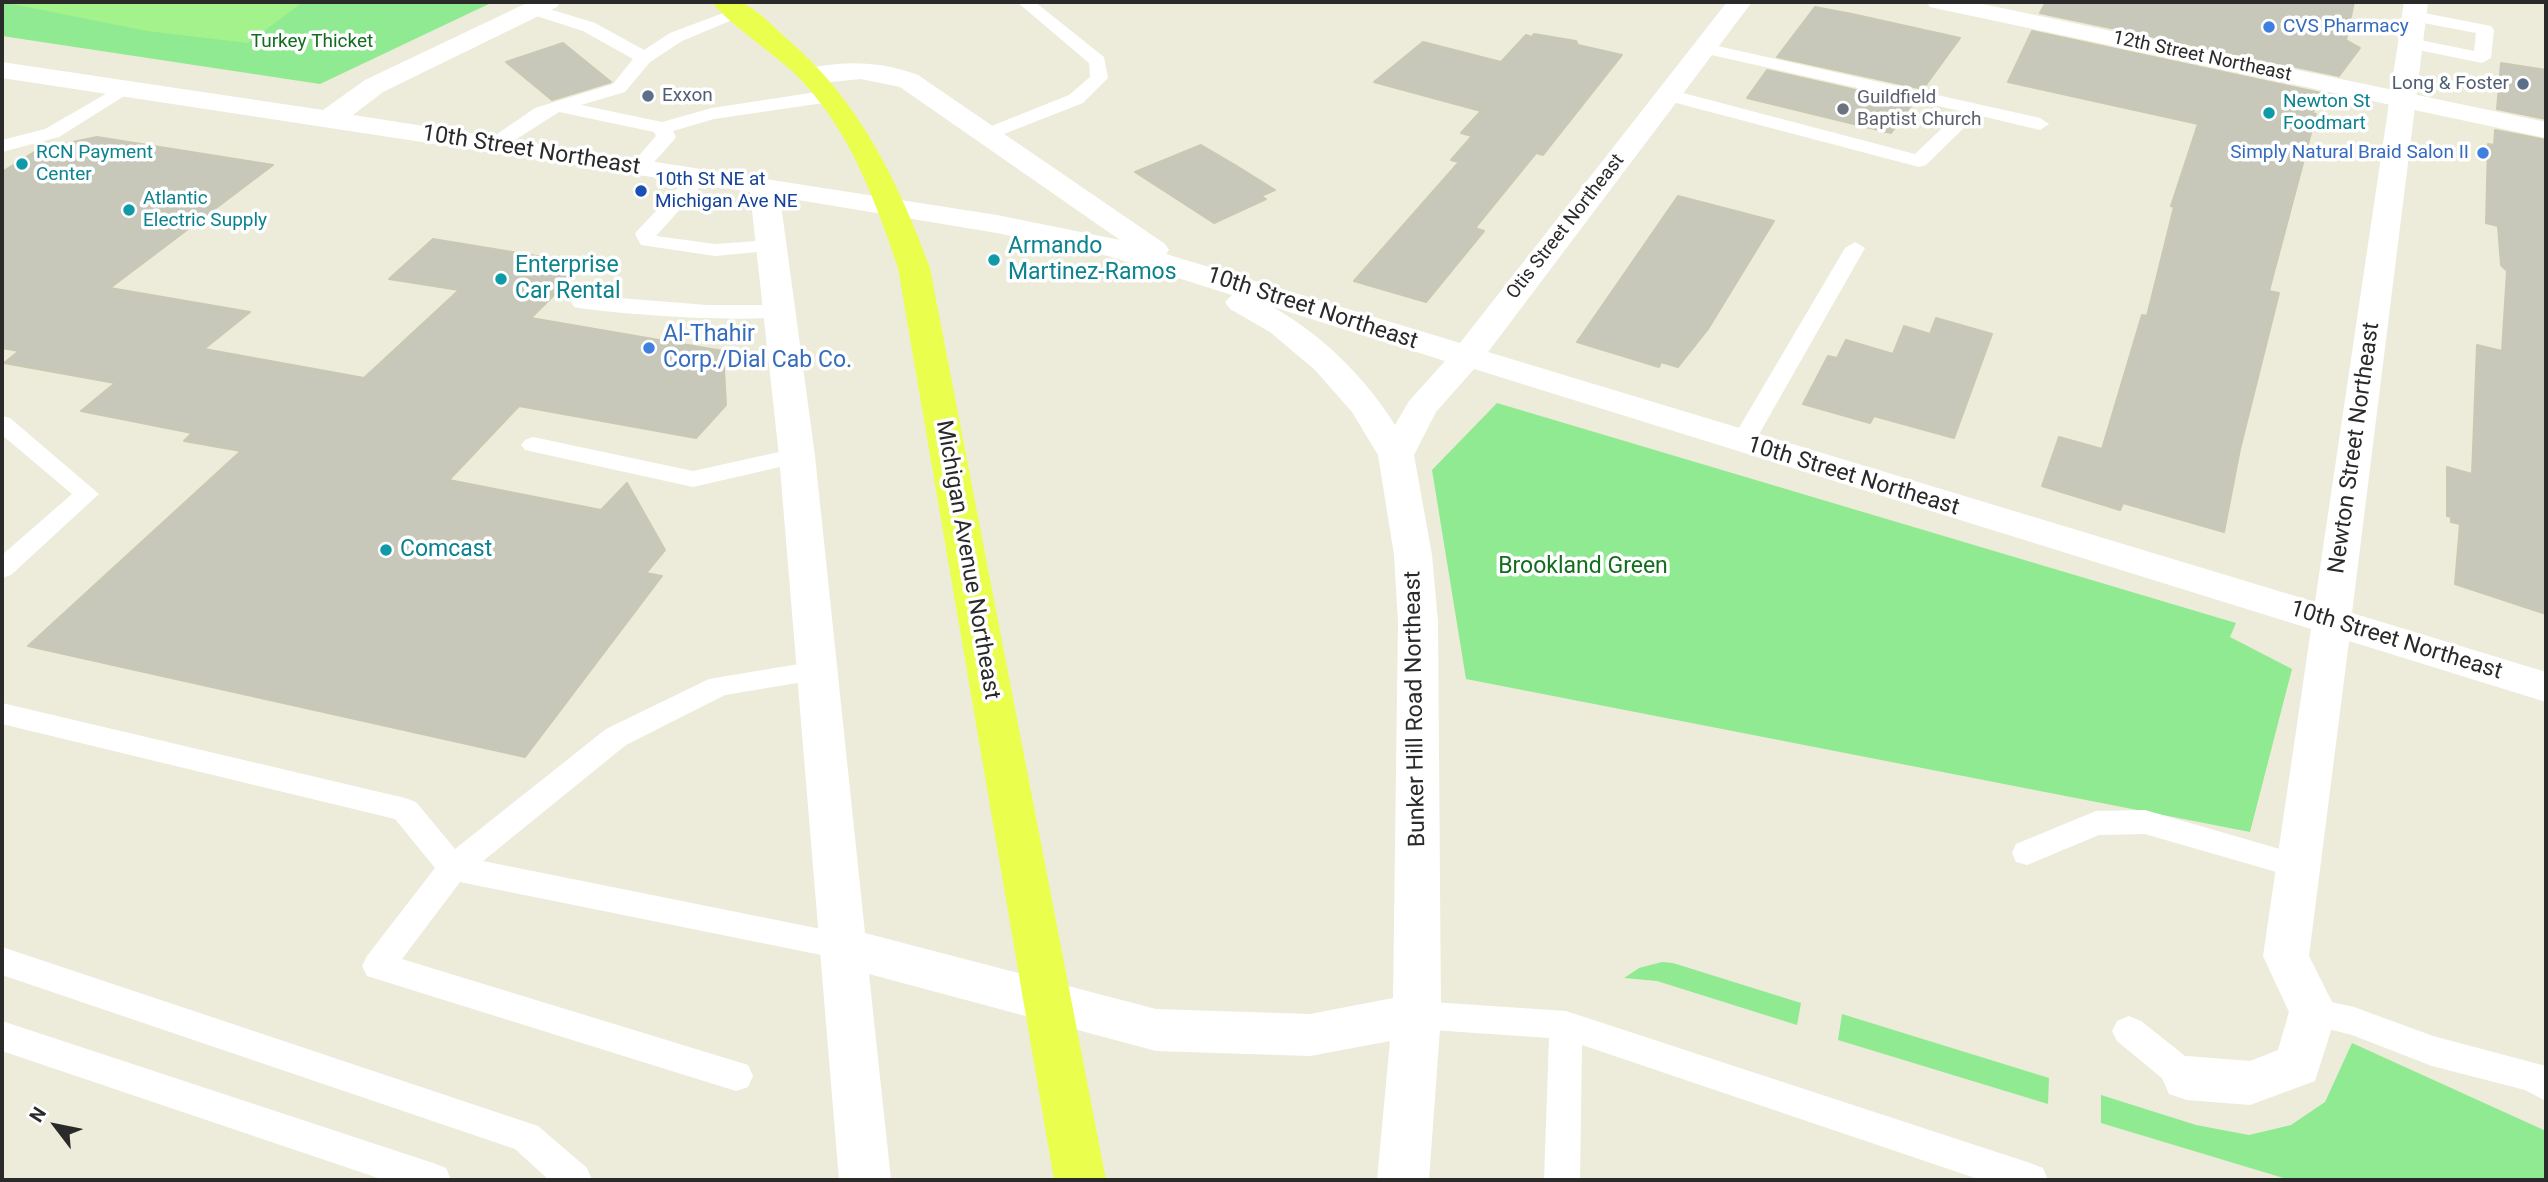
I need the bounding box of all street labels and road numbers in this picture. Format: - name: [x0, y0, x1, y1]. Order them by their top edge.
- street label: 12th Street Northeast: [2111, 27, 2293, 87]
- street label: 10th Street Northeast: [420, 120, 642, 182]
- street label: Otis Street Northeast: [1502, 150, 1630, 304]
- street label: 10th Street Northeast: [1203, 262, 1421, 356]
- street label: Newton Street Northeast: [2324, 321, 2386, 575]
- street label: Michigan Avenue Northeast: [929, 418, 1005, 702]
- street label: 10th Street Northeast: [1744, 432, 1962, 522]
- street label: Bunker Hill Road Northeast: [1400, 571, 1432, 847]
- street label: 10th Street Northeast: [2287, 596, 2505, 686]

